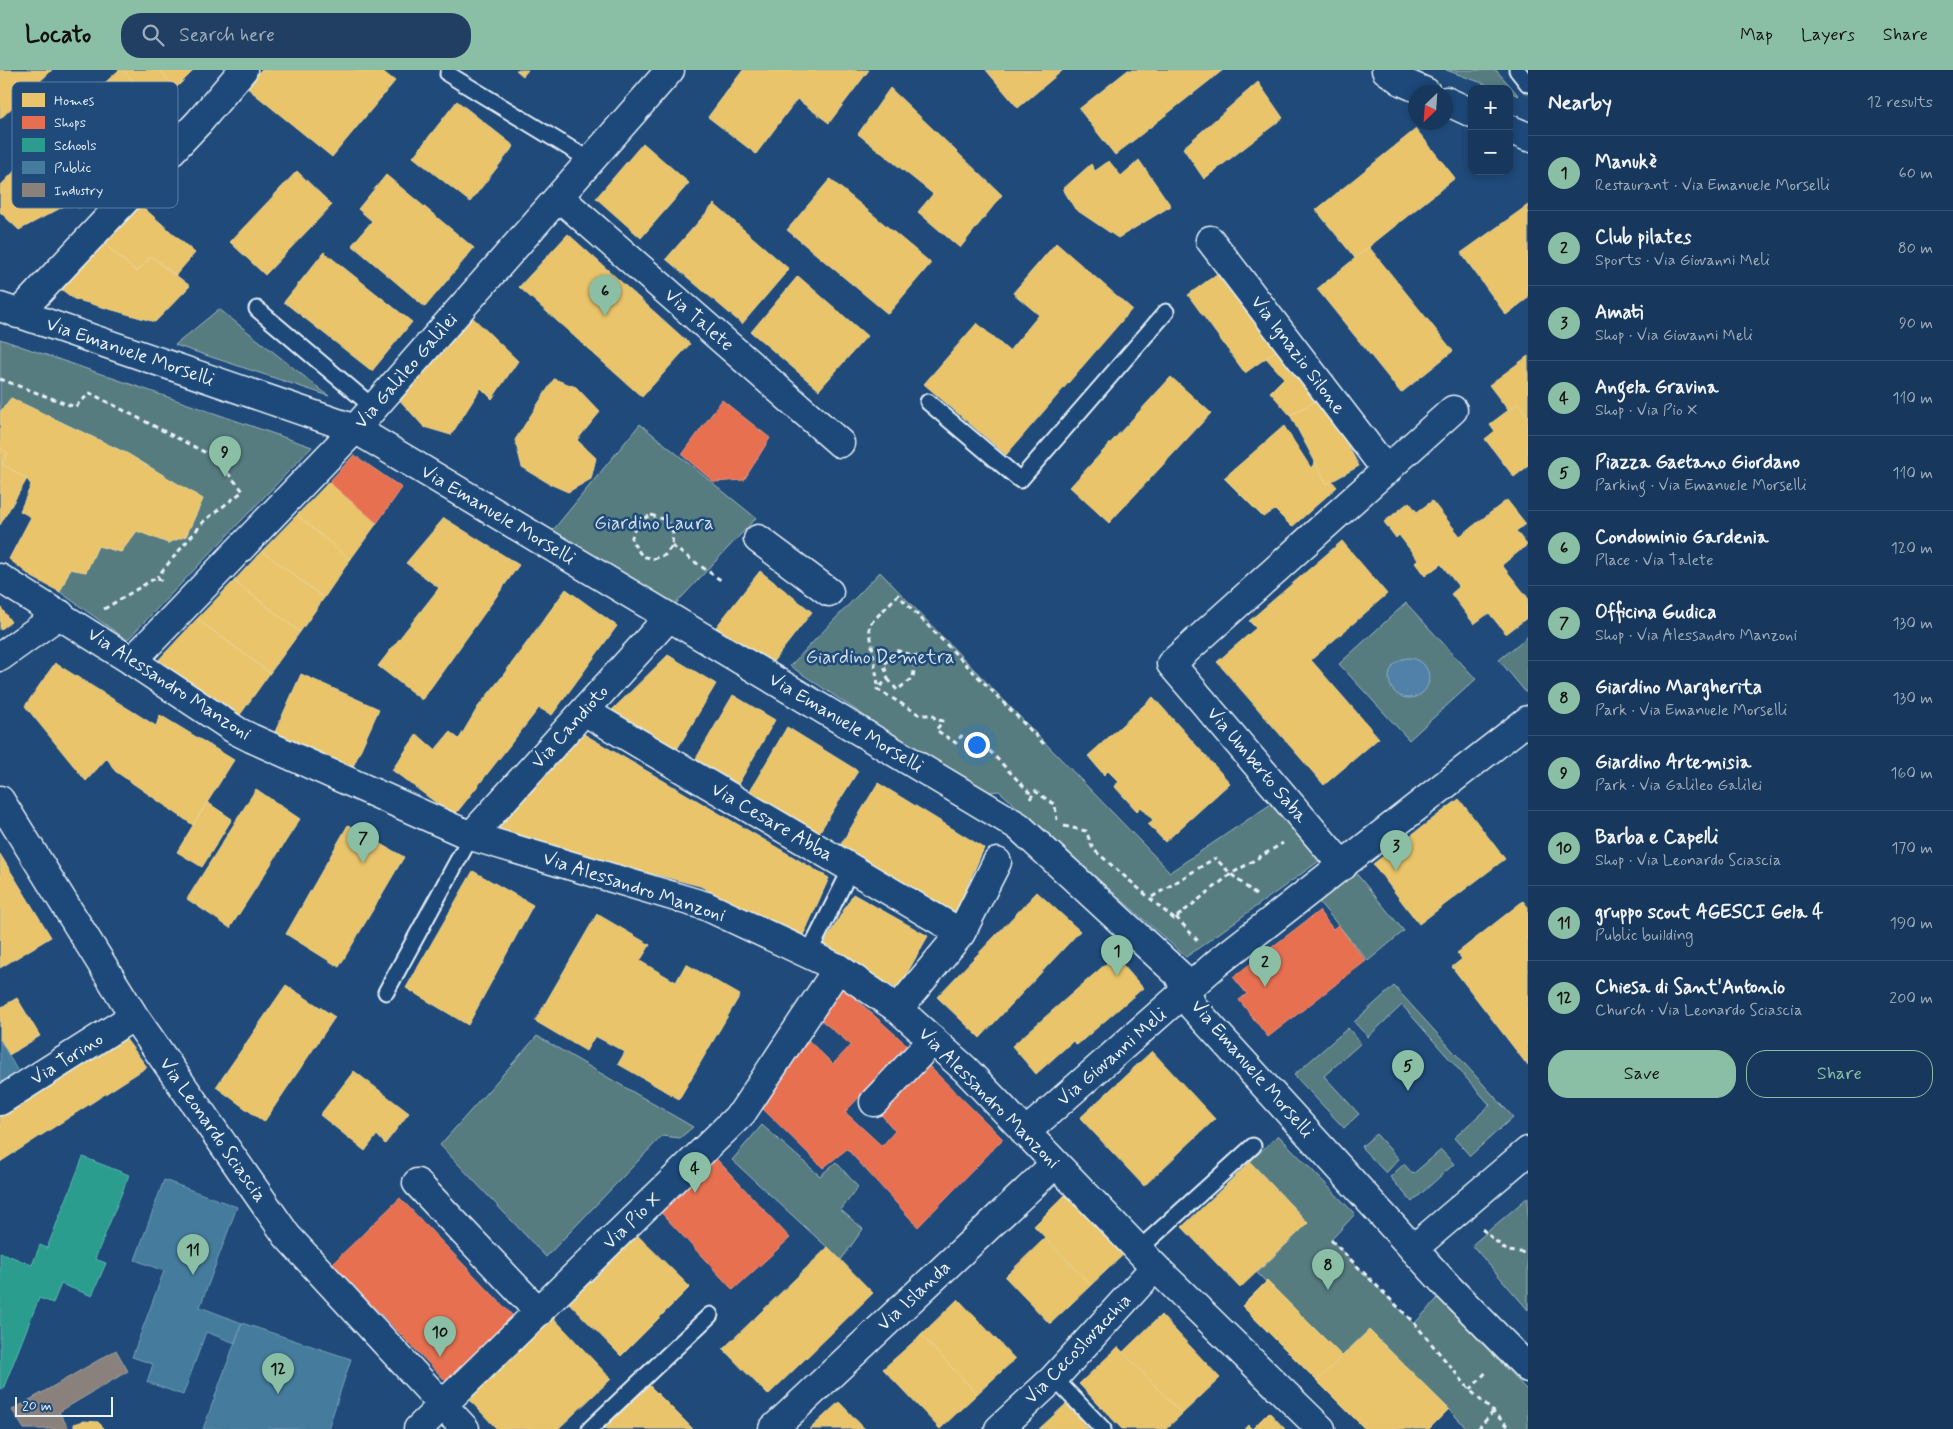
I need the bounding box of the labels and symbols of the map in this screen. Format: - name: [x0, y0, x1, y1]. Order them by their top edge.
- legend: [12, 82, 178, 208]
- north arrow: [1408, 85, 1453, 130]
- text: Homes: [54, 92, 95, 110]
- text: Shops: [54, 114, 86, 132]
- text: Schools: [54, 137, 97, 155]
- text: Public: [54, 159, 91, 177]
- text: Industry: [54, 182, 103, 200]
- pin: 6: [589, 275, 621, 316]
- street label: Via Talete: [659, 283, 739, 357]
- street label: Via Ignazio Silone: [1244, 290, 1351, 420]
- street label: Via Galileo Galilei: [349, 308, 463, 434]
- street label: Via Emanuele Morselli: [43, 312, 217, 392]
- pin: 9: [209, 436, 241, 477]
- street label: Via Emanuele Morselli: [416, 459, 580, 571]
- park label: Giardino Laura: [594, 511, 714, 536]
- street label: Via Alessandro Manzoni: [82, 622, 256, 746]
- park label: Giardino Demetra: [805, 645, 955, 670]
- street label: Via Emanuele Morselli: [764, 667, 928, 779]
- street label: Via Candioto: [526, 680, 614, 774]
- street label: Via Umberto Saba: [1201, 702, 1313, 829]
- your location: [964, 732, 990, 758]
- street label: Via Cesare Abba: [706, 777, 838, 867]
- pin: 7: [347, 822, 379, 863]
- pin: 3: [1380, 830, 1412, 871]
- street label: Via Alessandro Manzoni: [540, 846, 728, 928]
- pin: 1: [1101, 935, 1133, 976]
- pin: 2: [1249, 946, 1281, 987]
- street label: Via Emanuele Morselli: [1185, 994, 1319, 1144]
- street label: Via Giovanni Meli: [1052, 1002, 1172, 1112]
- street label: Via Alessandro Manzoni: [913, 1022, 1065, 1174]
- street label: Via Torino: [26, 1027, 108, 1091]
- pin: 5: [1392, 1050, 1424, 1091]
- street label: Via Leonardo Sciascia: [154, 1053, 272, 1207]
- pin: 4: [679, 1152, 711, 1193]
- street label: Via Pio X: [597, 1187, 667, 1255]
- pin: 11: [177, 1234, 209, 1275]
- pin: 8: [1312, 1249, 1344, 1290]
- street label: Via Islanda: [872, 1255, 956, 1337]
- street label: Via Cecoslovacchia: [1019, 1288, 1137, 1410]
- pin: 10: [424, 1316, 456, 1357]
- pin: 12: [262, 1353, 294, 1394]
- scale bar: [15, 1394, 112, 1417]

